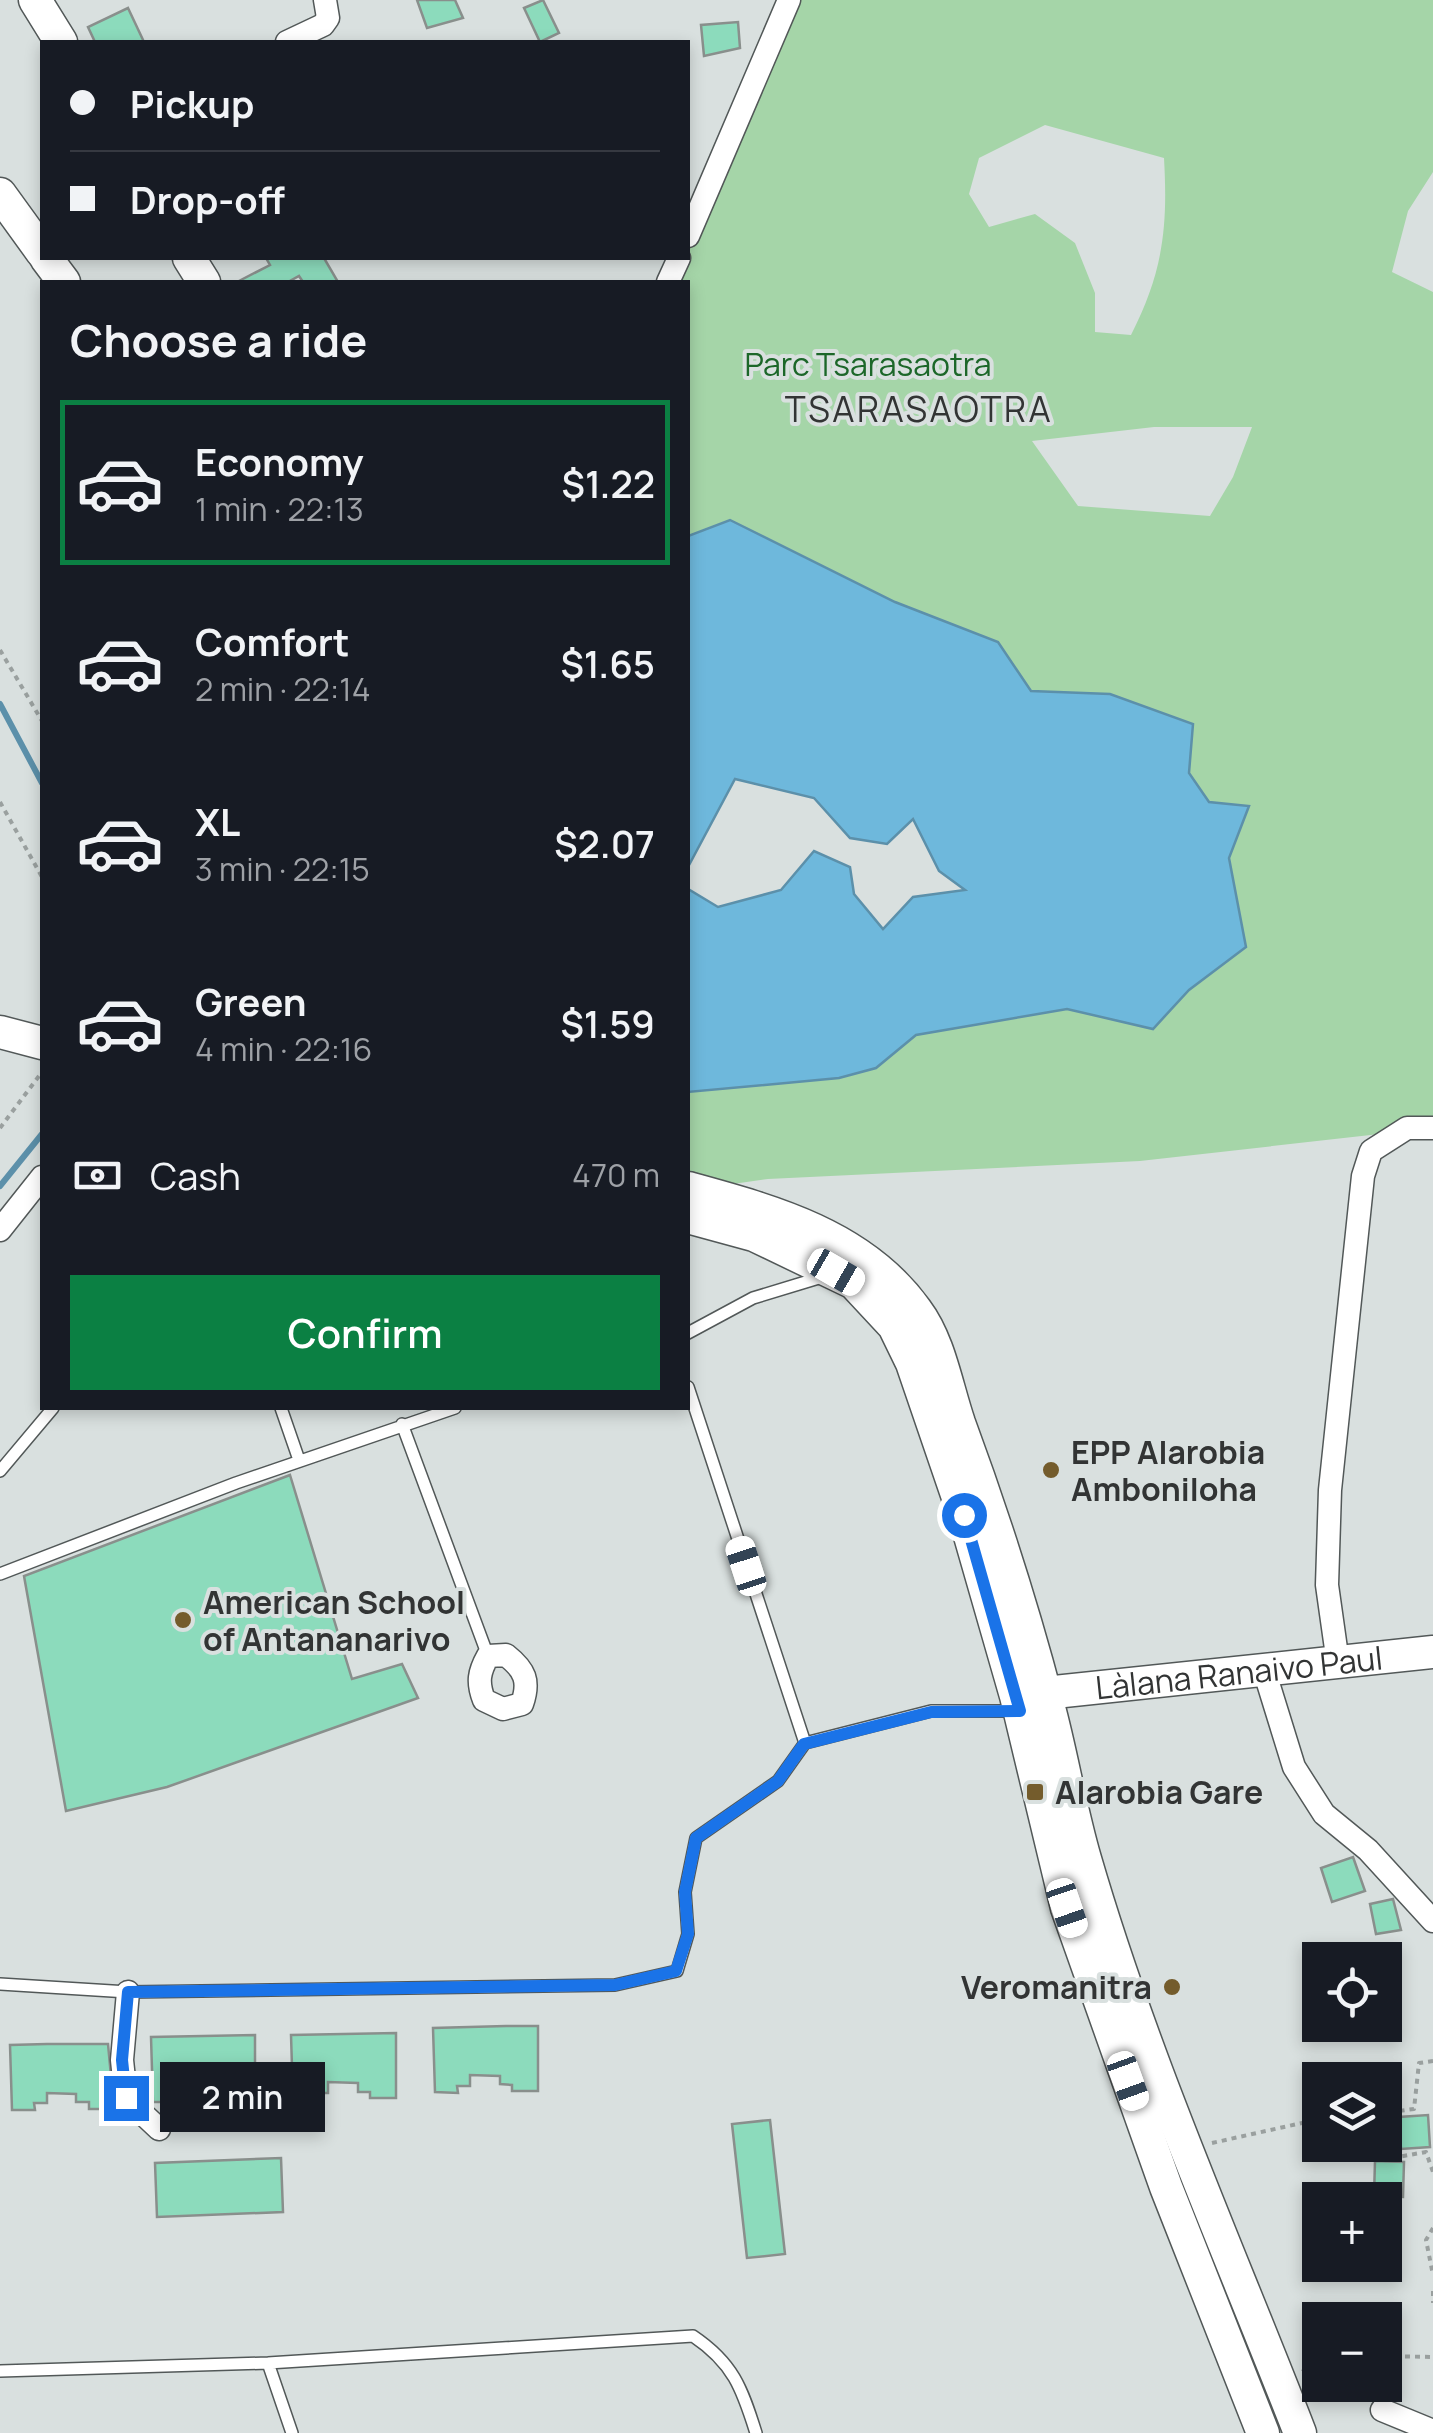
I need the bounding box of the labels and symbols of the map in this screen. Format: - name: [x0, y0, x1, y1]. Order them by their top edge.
- park label: Parc Tsarasaotra: [744, 342, 992, 386]
- district label: TSARASAOTRA: [785, 385, 1053, 433]
- car: [803, 1244, 869, 1300]
- place label: EPP Alarobia Amboniloha: [1071, 1430, 1265, 1511]
- marker: EPP Alarobia Amboniloha: [1040, 1459, 1062, 1481]
- route start: [942, 1493, 987, 1538]
- car: [722, 1533, 770, 1599]
- place label: American School of Antananarivo: [203, 1580, 465, 1661]
- marker: American School of Antananarivo: [172, 1609, 194, 1631]
- street label: Làlana Ranaivo Paul: [1093, 1635, 1385, 1710]
- place label: Alarobia Gare: [1055, 1770, 1263, 1814]
- marker: Alarobia Gare: [1024, 1781, 1046, 1803]
- car: [1043, 1875, 1091, 1941]
- place label: Veromanitra: [961, 1965, 1152, 2009]
- marker: Veromanitra: [1161, 1976, 1183, 1998]
- car: [1104, 2048, 1152, 2114]
- callout: 2 min: [161, 2063, 326, 2133]
- route end: [104, 2076, 149, 2121]

